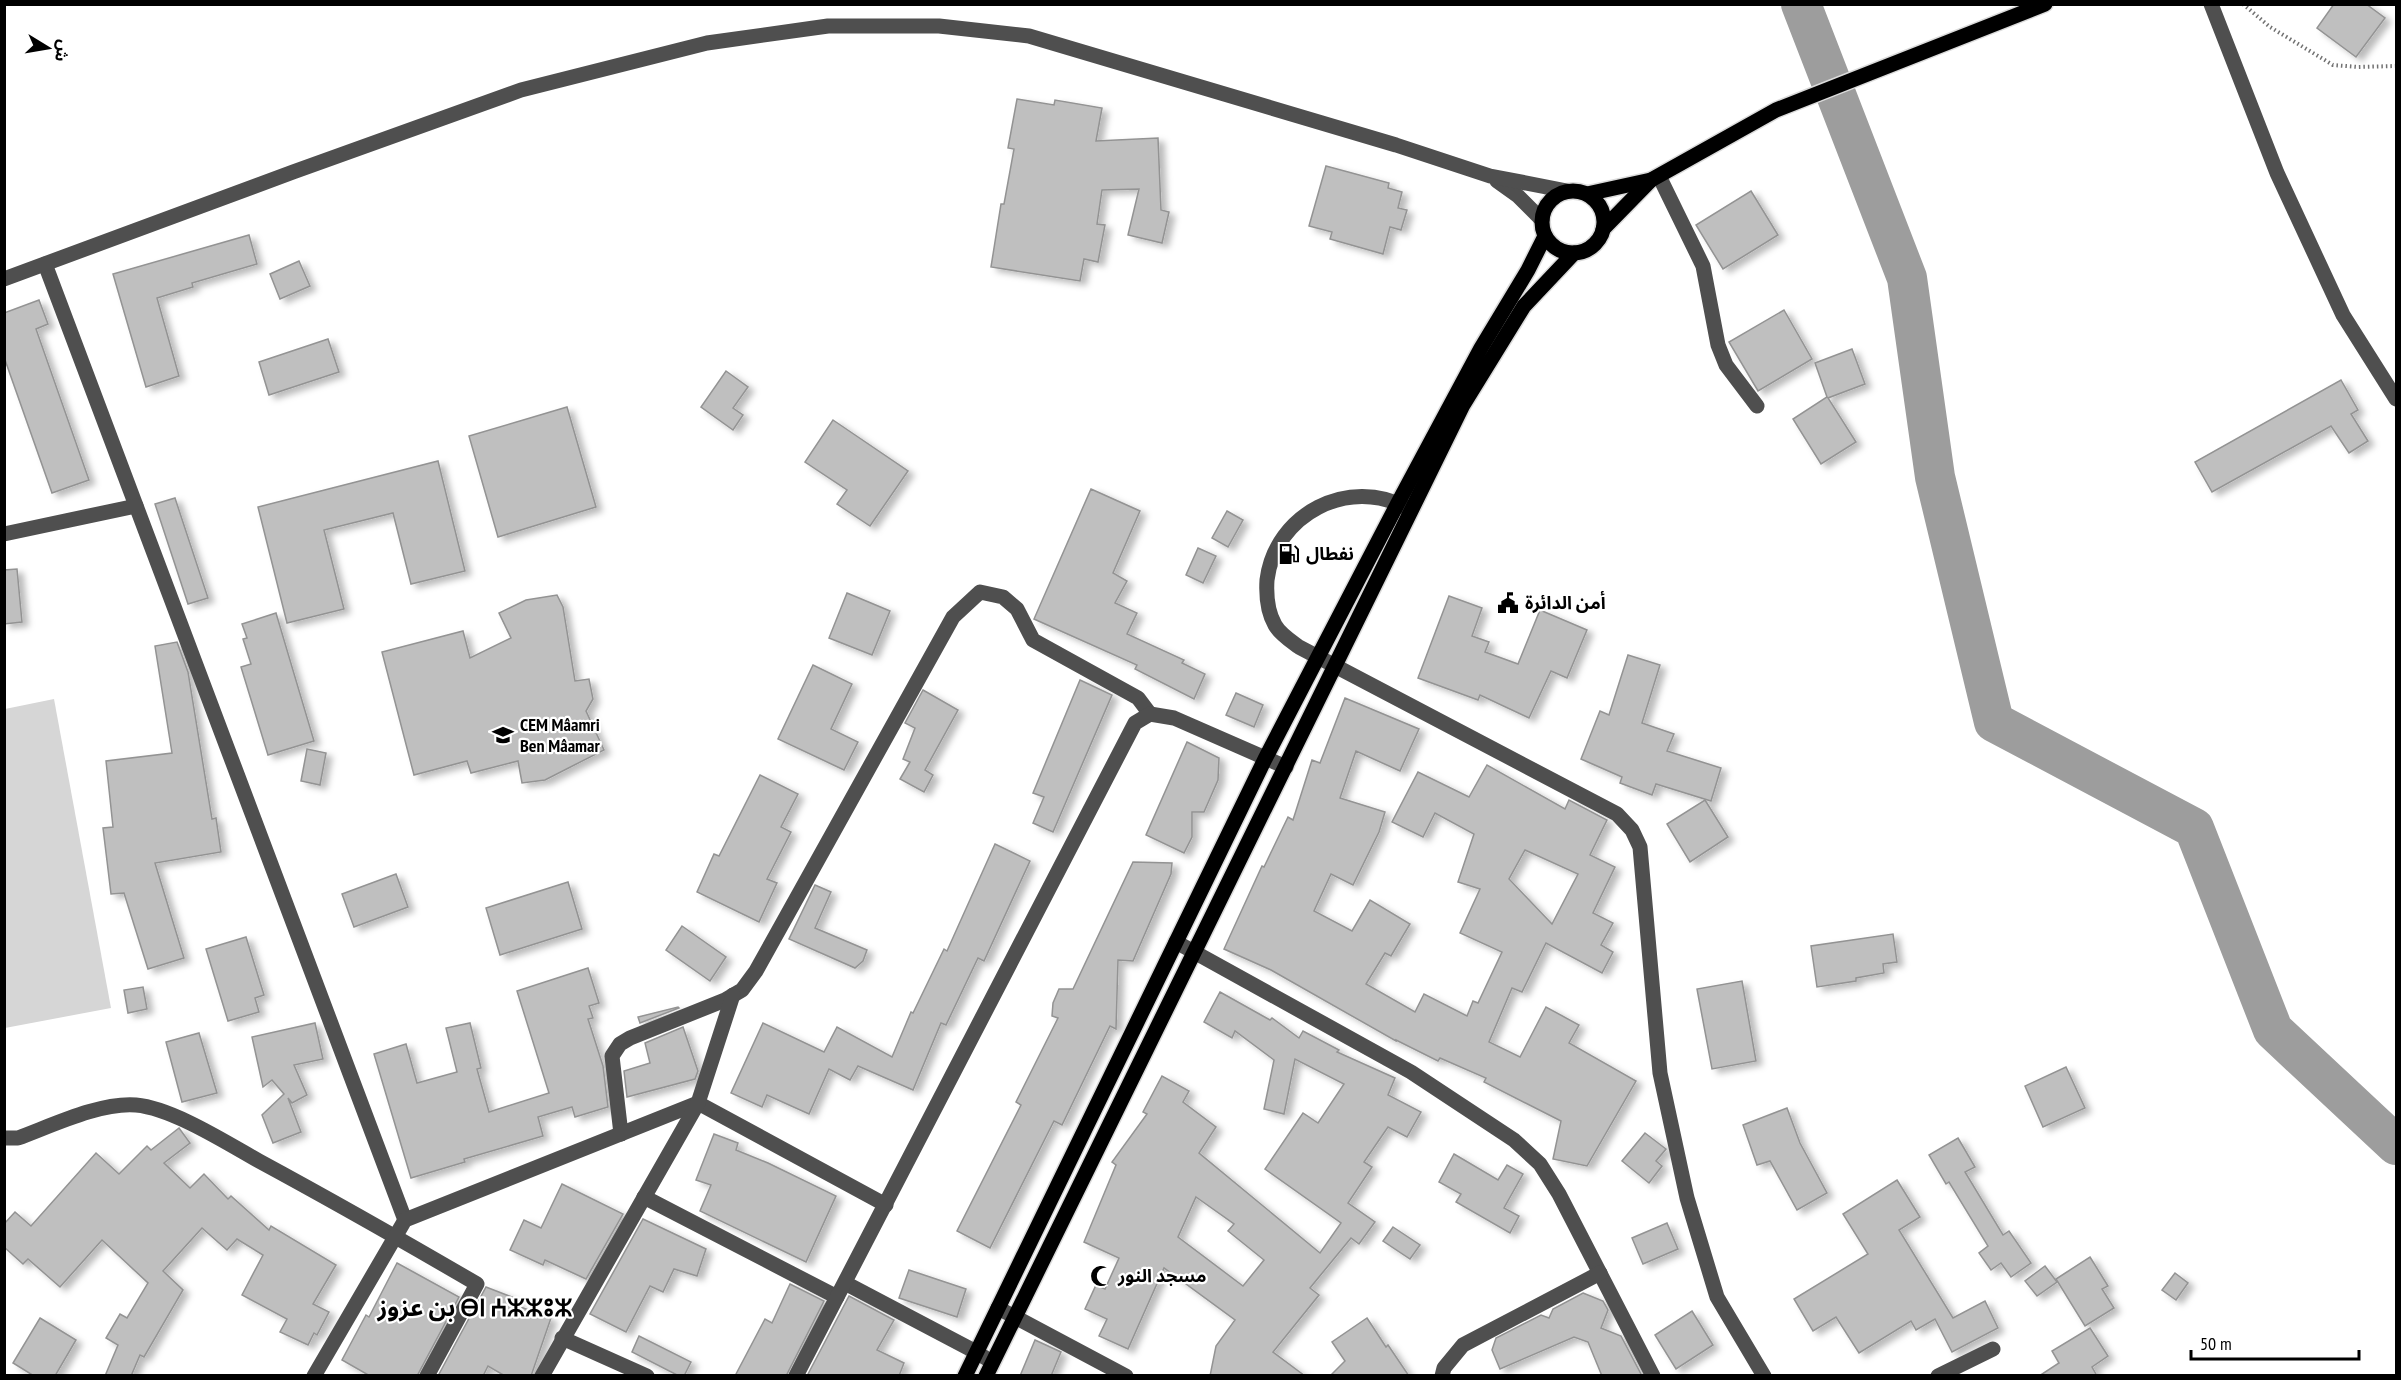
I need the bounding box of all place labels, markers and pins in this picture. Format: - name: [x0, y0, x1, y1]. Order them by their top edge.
- fuel station icon: نفطال: [1277, 542, 1301, 566]
- place label: نفطال: [1306, 542, 1354, 565]
- place label: أمن الدائرة: [1525, 590, 1606, 614]
- public building icon: أمن الدائرة: [1496, 591, 1520, 615]
- place label: CEM Mâamri Ben Mâamar: [520, 713, 600, 757]
- school or university icon: CEM Mâamri Ben Mâamar: [491, 723, 515, 747]
- mosque icon: مسجد النور: [1089, 1264, 1113, 1288]
- place label: مسجد النور: [1117, 1264, 1207, 1287]

